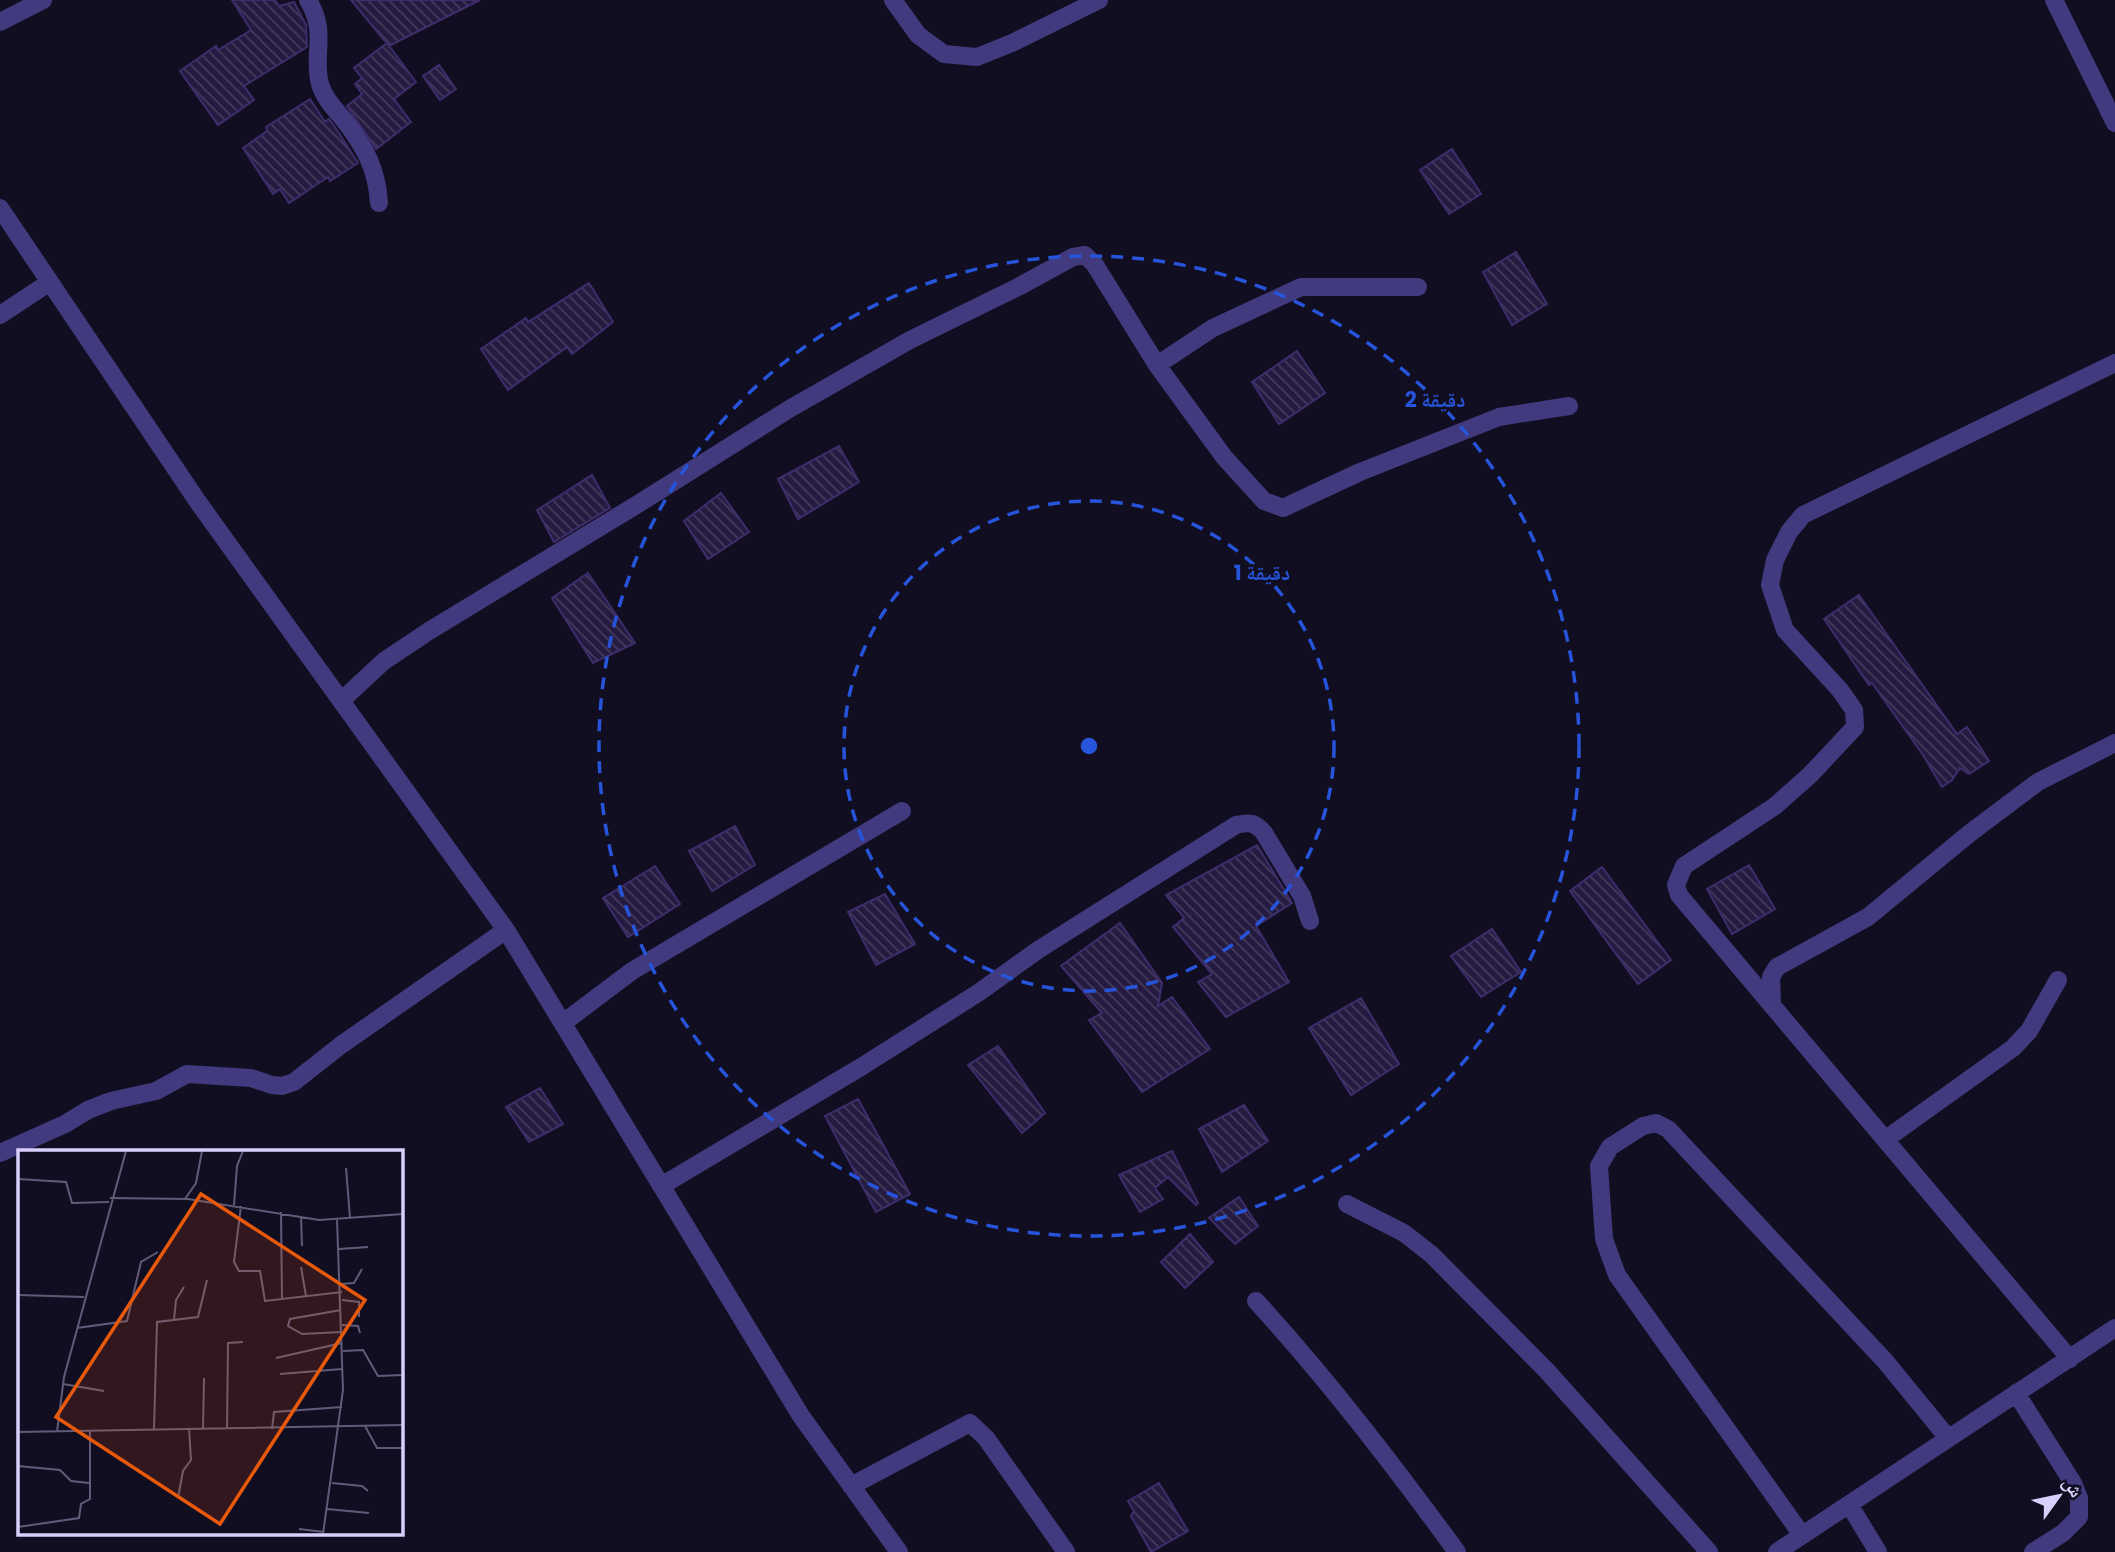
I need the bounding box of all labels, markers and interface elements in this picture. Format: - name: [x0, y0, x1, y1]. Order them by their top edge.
- text: 2 دقيقة: [1405, 385, 1465, 414]
- text: 1 دقيقة: [1234, 558, 1290, 587]
- centre of rings: [1077, 734, 1101, 758]
- inset map: [18, 1150, 402, 1534]
- north arrow: [2024, 1461, 2094, 1531]
- text: ش: [2056, 1471, 2090, 1503]

